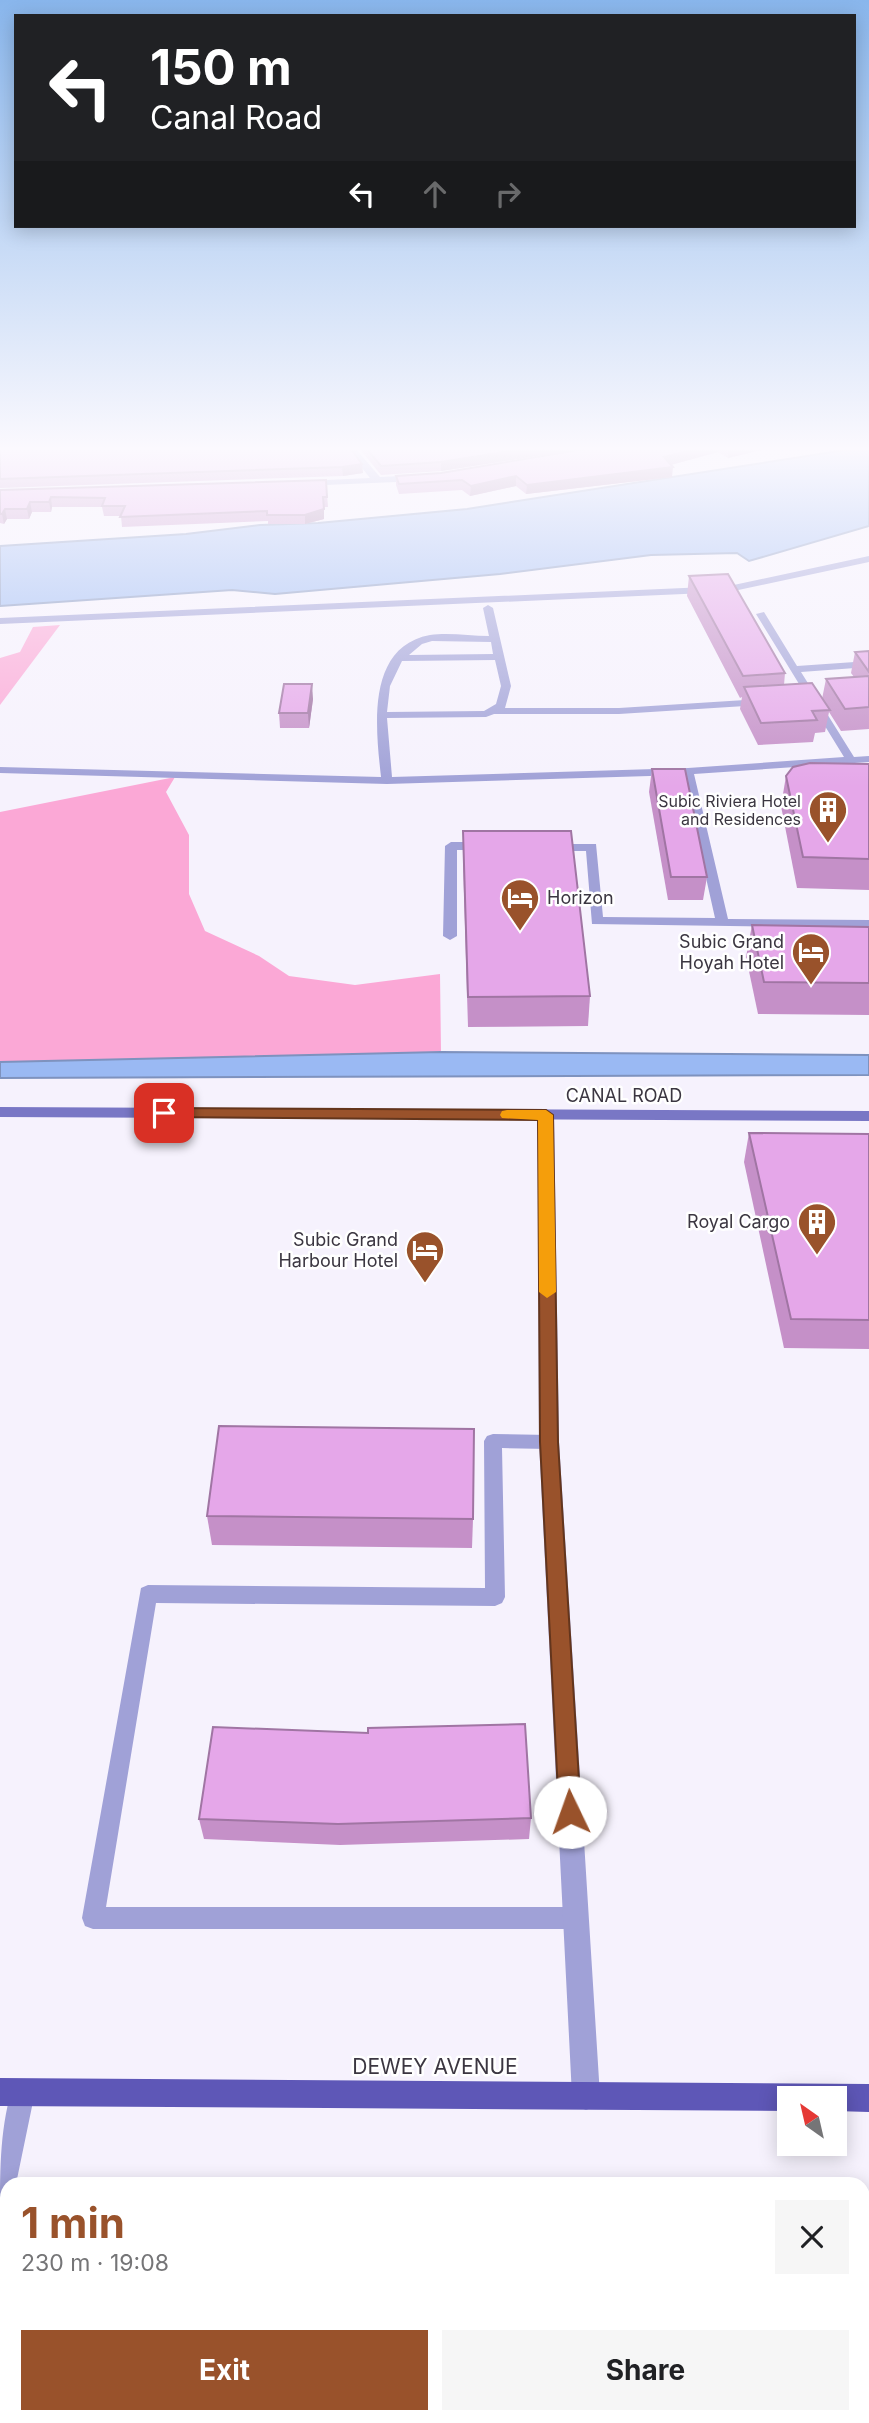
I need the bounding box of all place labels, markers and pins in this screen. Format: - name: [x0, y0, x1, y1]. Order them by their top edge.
- building icon: Subic Riviera Hotel and Residences: [807, 789, 849, 844]
- place label: Subic Riviera Hotel and Residences: [658, 791, 801, 829]
- hotel icon: Horizon: [499, 877, 541, 932]
- place label: Horizon: [547, 887, 614, 908]
- place label: Subic Grand Hoyah Hotel: [679, 931, 784, 973]
- hotel icon: Subic Grand Hoyah Hotel: [790, 931, 832, 986]
- pin: [134, 1083, 194, 1143]
- building icon: Royal Cargo: [796, 1201, 838, 1256]
- place label: Royal Cargo: [687, 1211, 790, 1232]
- place label: Subic Grand Harbour Hotel: [278, 1229, 398, 1271]
- hotel icon: Subic Grand Harbour Hotel: [404, 1229, 446, 1284]

